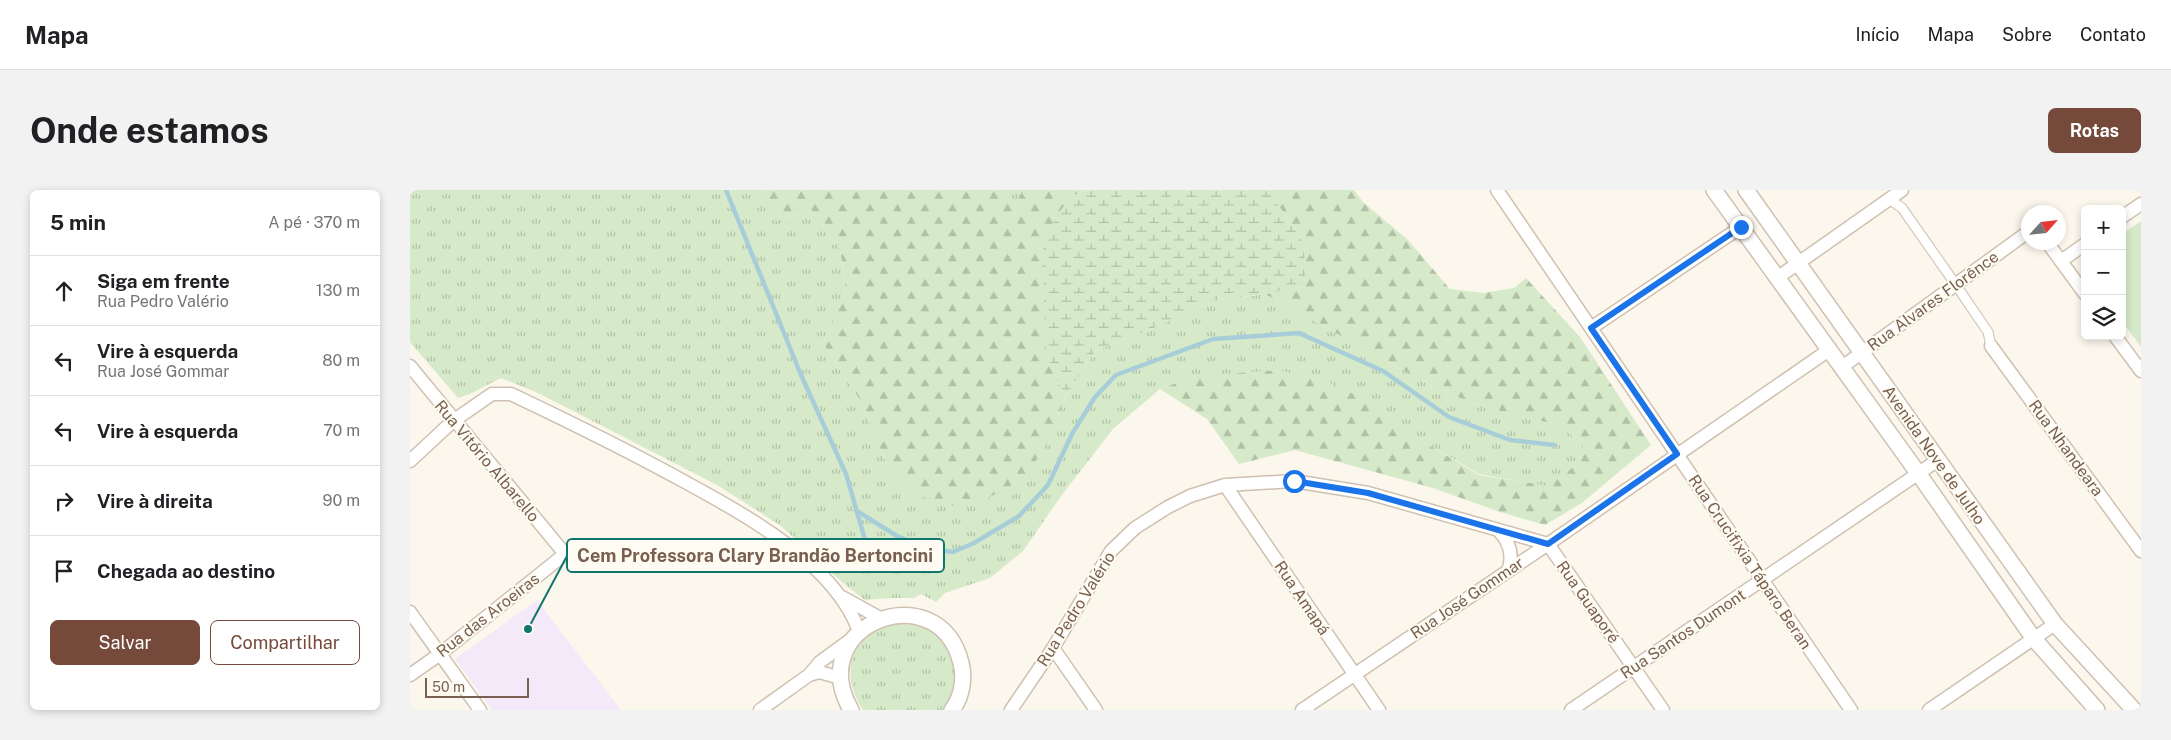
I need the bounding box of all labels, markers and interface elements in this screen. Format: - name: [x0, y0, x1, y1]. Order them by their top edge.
- text: Mapa: [25, 21, 89, 49]
- text: Início: [1855, 24, 1900, 45]
- text: Mapa: [1928, 24, 1974, 45]
- text: Sobre: [2002, 24, 2052, 45]
- text: Contato: [2080, 24, 2146, 45]
- button: Rotas: [2048, 108, 2141, 153]
- text: Onde estamos: [30, 110, 269, 151]
- north arrow: [2021, 205, 2066, 250]
- map controls: [2081, 205, 2126, 340]
- button: +: [2081, 205, 2126, 250]
- text: 5 min: [50, 210, 106, 235]
- text: A pé · 370 m: [268, 213, 360, 232]
- route end: [1730, 216, 1753, 239]
- street label: Rua Alvares Florênce: [1864, 247, 2002, 355]
- button: −: [2081, 250, 2126, 295]
- text: Siga em frente: [97, 270, 230, 292]
- icon: ahead: [50, 277, 78, 305]
- text: 130 m: [316, 281, 360, 300]
- text: Rua Pedro Valério: [97, 292, 229, 311]
- button: layers: [2081, 295, 2126, 340]
- text: Vire à esquerda: [97, 340, 238, 362]
- icon: left: [50, 347, 78, 375]
- text: 80 m: [322, 351, 360, 370]
- text: Rua José Gommar: [97, 362, 229, 381]
- street label: Avenida Nove de Julho: [1879, 382, 1989, 528]
- street label: Rua Vitório Albarello: [431, 396, 543, 526]
- street label: Rua Nhandeara: [2025, 396, 2107, 500]
- icon: left: [50, 417, 78, 445]
- text: Vire à esquerda: [97, 420, 238, 442]
- text: 70 m: [323, 421, 360, 440]
- route start: [1283, 470, 1306, 493]
- street label: Rua Crucifixia Táparo Beran: [1684, 471, 1816, 653]
- icon: right: [50, 487, 78, 515]
- text: Vire à direita: [97, 490, 213, 512]
- text: 90 m: [323, 491, 360, 510]
- callout: Cem Professora Clary Brandão Bertoncini: [567, 539, 944, 572]
- text: Cem Professora Clary Brandão Bertoncini: [577, 545, 933, 566]
- street label: Rua Pedro Valério: [1033, 548, 1119, 670]
- street label: Rua José Gommar: [1407, 553, 1527, 643]
- icon: arrive: [50, 557, 78, 585]
- street label: Rua Amapá: [1270, 557, 1334, 639]
- street label: Rua Guaporé: [1553, 557, 1623, 647]
- text: Chegada ao destino: [97, 560, 275, 582]
- street label: Rua das Aroeiras: [433, 569, 543, 661]
- street label: Rua Santos Dumont: [1617, 585, 1749, 683]
- button: Salvar: [50, 620, 200, 665]
- button: Compartilhar: [210, 620, 360, 665]
- scale bar: [425, 675, 529, 698]
- text: 50 m: [432, 679, 465, 695]

